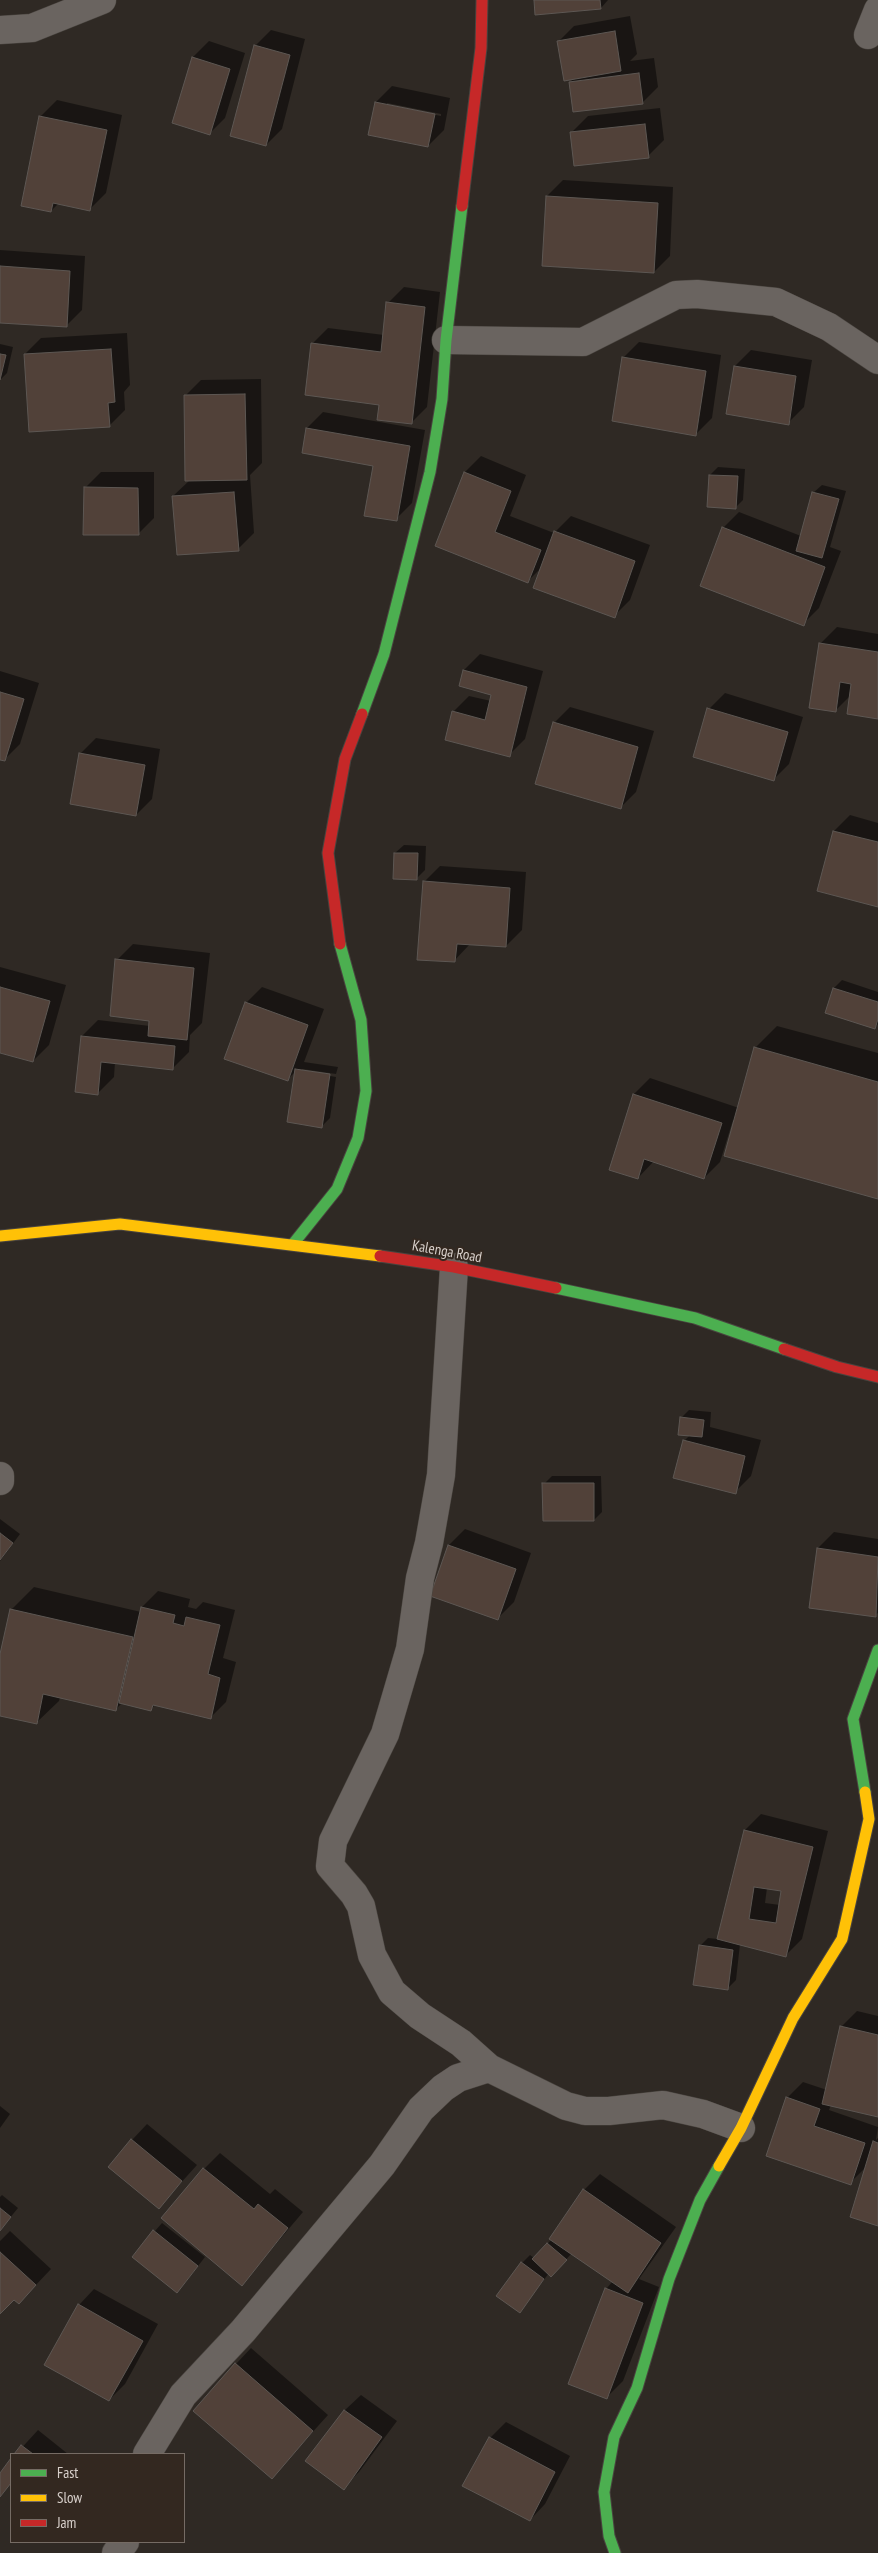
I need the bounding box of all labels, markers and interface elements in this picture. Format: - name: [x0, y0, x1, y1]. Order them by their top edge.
- street label: Kalenga Road: [411, 1237, 483, 1267]
- legend: [10, 2453, 185, 2543]
- text: Fast: [57, 2463, 78, 2482]
- text: Slow: [57, 2488, 82, 2507]
- text: Jam: [57, 2513, 76, 2532]

